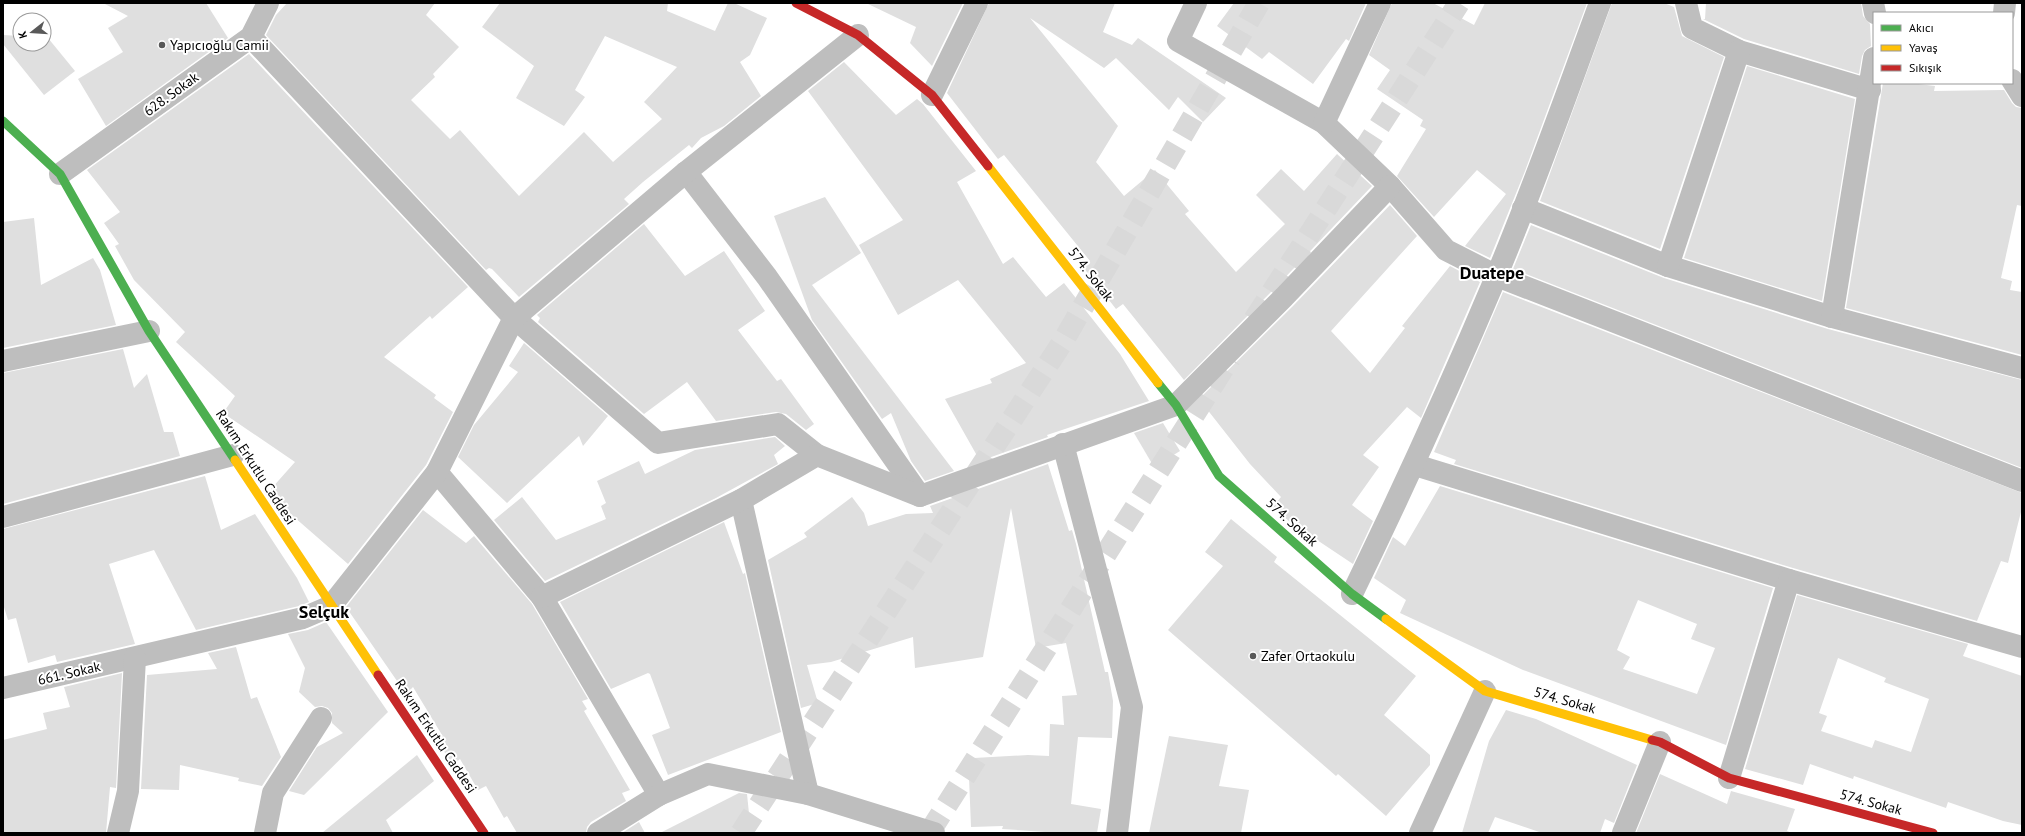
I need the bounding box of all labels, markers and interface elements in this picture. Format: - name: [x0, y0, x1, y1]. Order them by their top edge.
- north arrow: [12, 12, 52, 52]
- legend: [1873, 12, 2013, 84]
- text: Akıcı: [1909, 20, 1934, 35]
- text: K: [15, 29, 30, 40]
- place label: Yapıcıoğlu Camii: [170, 36, 269, 54]
- marker: Yapıcıoğlu Camii: [157, 40, 167, 50]
- text: Yavaş: [1909, 40, 1938, 55]
- text: Sıkışık: [1909, 60, 1942, 75]
- street label: 628. Sokak: [140, 68, 202, 120]
- street label: 574. Sokak: [1064, 243, 1118, 305]
- district label: Duatepe: [1460, 261, 1524, 284]
- street label: Rakım Erkutlu Caddesi: [212, 406, 300, 528]
- street label: 574. Sokak: [1262, 494, 1322, 550]
- district label: Selçuk: [299, 600, 349, 623]
- place label: Zafer Ortaokulu: [1261, 647, 1355, 665]
- marker: Zafer Ortaokulu: [1248, 651, 1258, 661]
- street label: 661. Sokak: [36, 657, 102, 689]
- street label: Rakım Erkutlu Caddesi: [391, 675, 481, 797]
- street label: 574. Sokak: [1532, 683, 1598, 718]
- street label: 574. Sokak: [1838, 785, 1904, 819]

